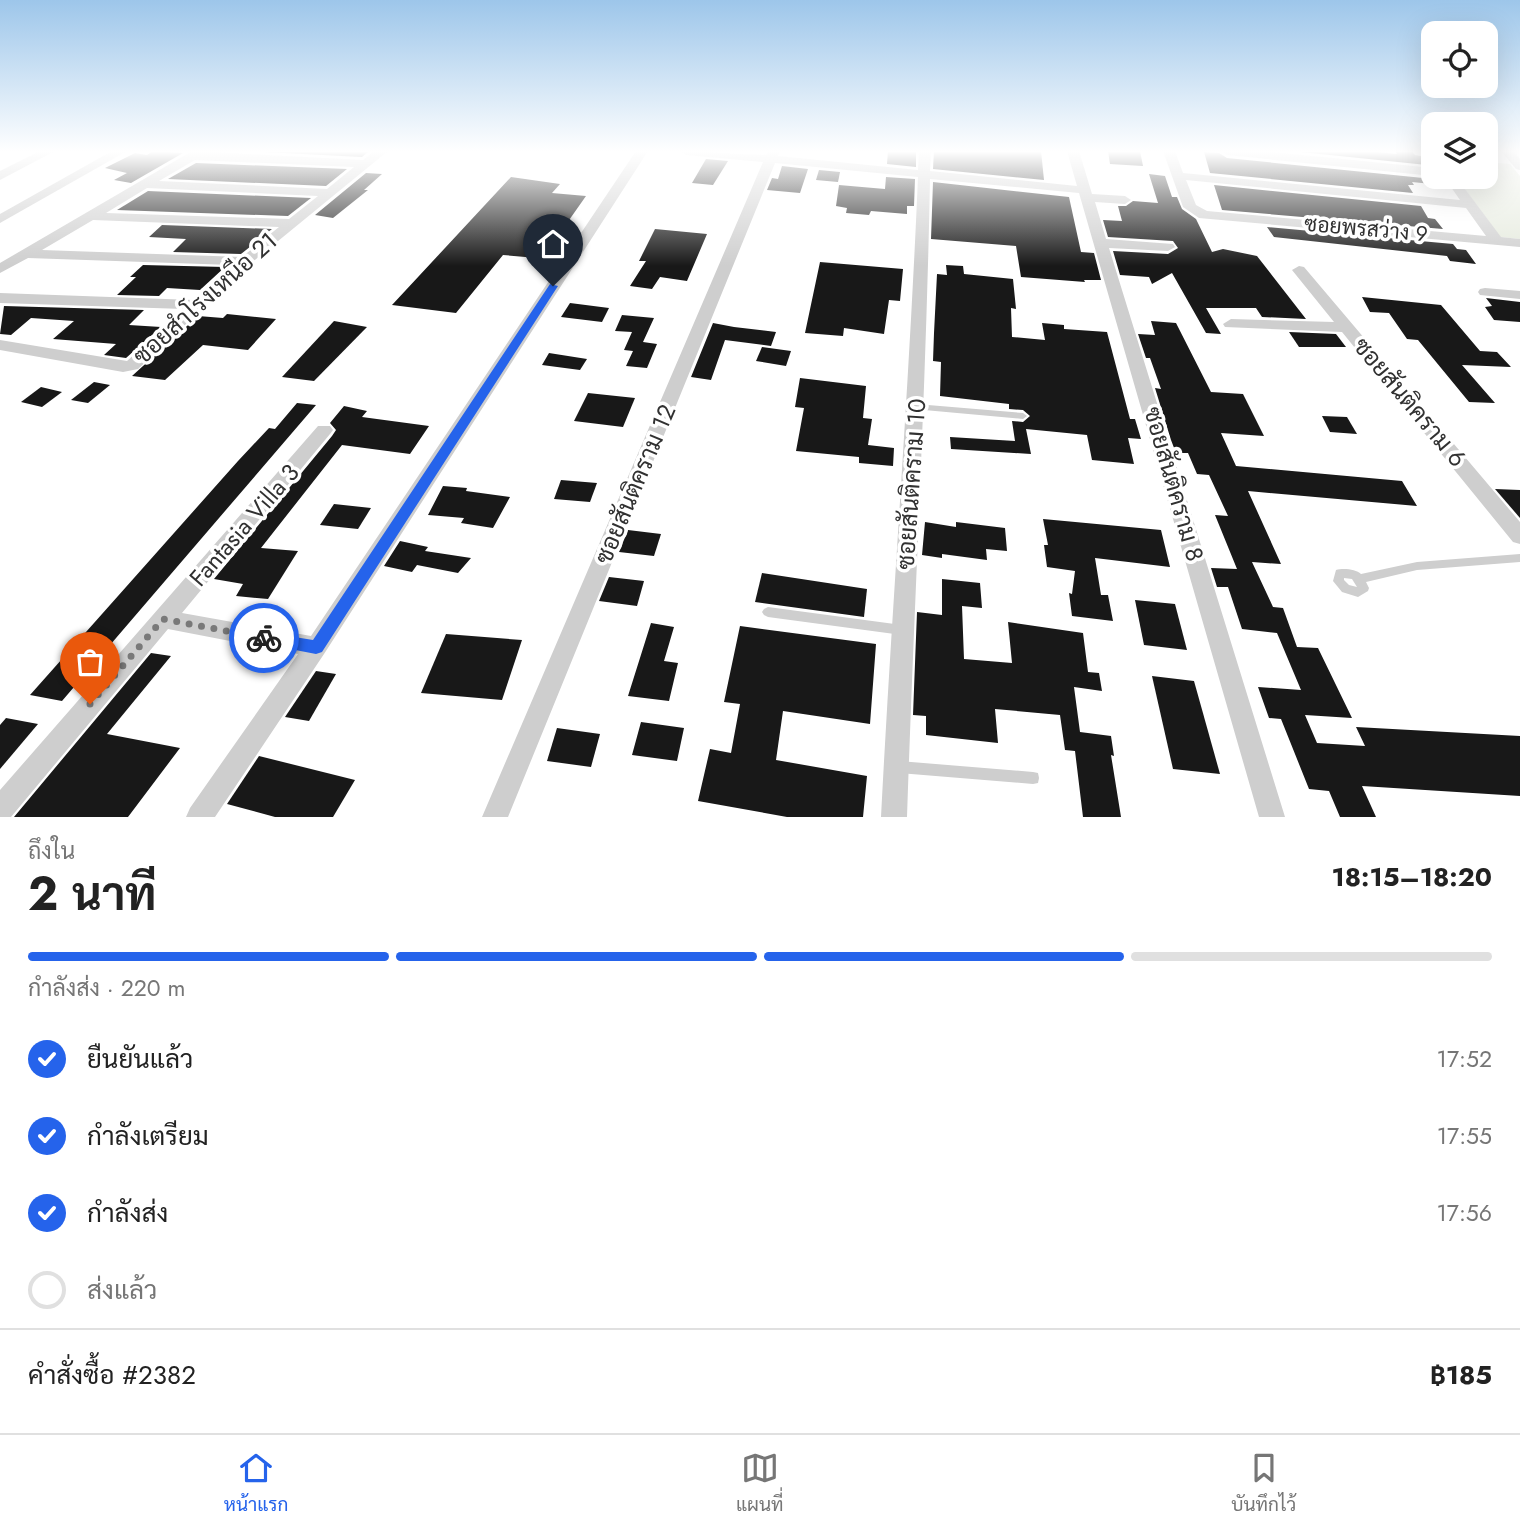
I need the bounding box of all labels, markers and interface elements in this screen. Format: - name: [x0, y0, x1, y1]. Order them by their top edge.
- map controls: [1421, 21, 1498, 189]
- button: locate: [1421, 21, 1498, 98]
- button: layers: [1421, 112, 1498, 189]
- street label: ซอยพรสว่าง 9: [1303, 209, 1429, 249]
- pin: [523, 214, 583, 286]
- street label: ซอยสำโรงเหนือ 21: [125, 224, 285, 372]
- icon: home: [534, 225, 572, 263]
- street label: ซอยสันติคราม 6: [1345, 330, 1475, 474]
- street label: ซอยสันติคราม 10: [888, 397, 934, 571]
- street label: ซอยสันติคราม 12: [586, 399, 684, 569]
- street label: ซอยสันติคราม 8: [1135, 403, 1213, 565]
- street label: Fantasia Villa 3: [181, 456, 307, 594]
- courier: [229, 603, 299, 673]
- icon: bike: [245, 619, 283, 657]
- pin: [60, 632, 120, 704]
- icon: bag: [71, 643, 109, 681]
- text: ถึงใน: [28, 834, 75, 868]
- text: 18:15–18:20: [1332, 858, 1492, 896]
- text: 2 นาที: [28, 861, 157, 927]
- text: กำลังส่ง · 220 m: [28, 971, 185, 1005]
- icon: check: [28, 1040, 66, 1078]
- text: ยืนยันแล้ว: [87, 1040, 193, 1078]
- text: 17:52: [1437, 1042, 1492, 1076]
- icon: check: [28, 1117, 66, 1155]
- text: กำลังเตรียม: [87, 1117, 209, 1155]
- text: 17:55: [1437, 1119, 1492, 1153]
- icon: check: [28, 1194, 66, 1232]
- text: กำลังส่ง: [87, 1194, 168, 1232]
- text: 17:56: [1436, 1196, 1492, 1230]
- text: ส่งแล้ว: [87, 1271, 157, 1309]
- text: คำสั่งซื้อ #2382: [28, 1356, 196, 1394]
- text: ฿185: [1430, 1356, 1492, 1394]
- tab: หน้าแรก: [224, 1449, 288, 1518]
- tab: แผนที่: [736, 1449, 784, 1518]
- tab: บันทึกไว้: [1231, 1449, 1296, 1518]

